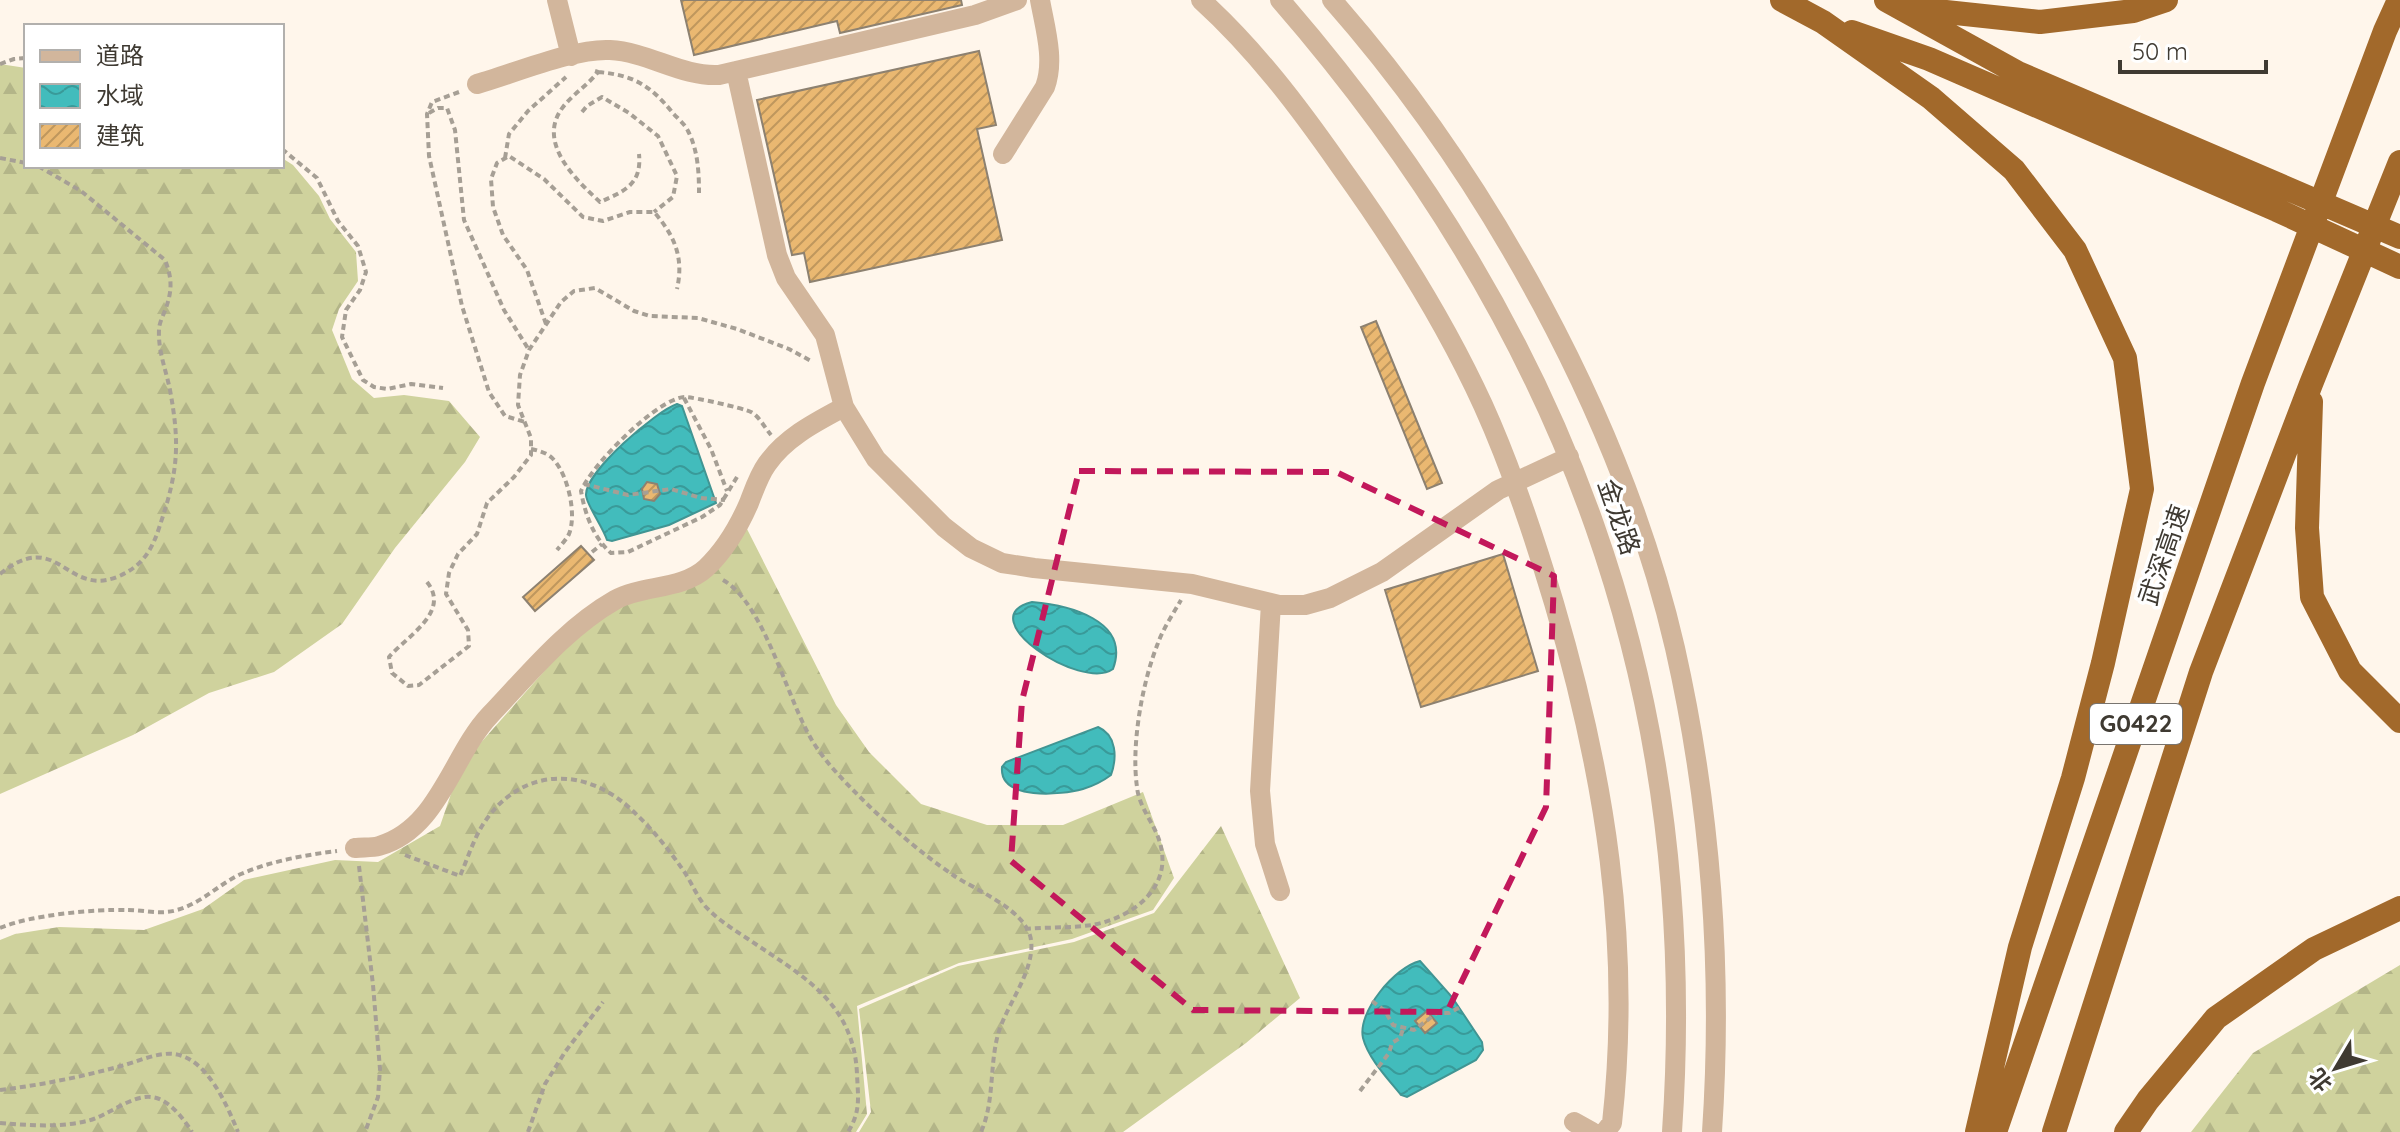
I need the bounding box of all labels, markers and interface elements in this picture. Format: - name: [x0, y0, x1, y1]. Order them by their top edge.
- legend: [24, 24, 284, 168]
- scale bar: [2120, 24, 2266, 74]
- text: 50 m: [2132, 36, 2188, 66]
- text: 道路: [96, 40, 144, 70]
- text: 水域: [96, 80, 144, 110]
- text: 建筑: [96, 120, 144, 150]
- street label: 金龙路: [1591, 475, 1648, 559]
- street label: 武深高速: [2131, 500, 2196, 609]
- road number: G0422: [2090, 704, 2182, 744]
- north arrow: [2296, 1028, 2376, 1108]
- text: 北: [2302, 1063, 2338, 1098]

